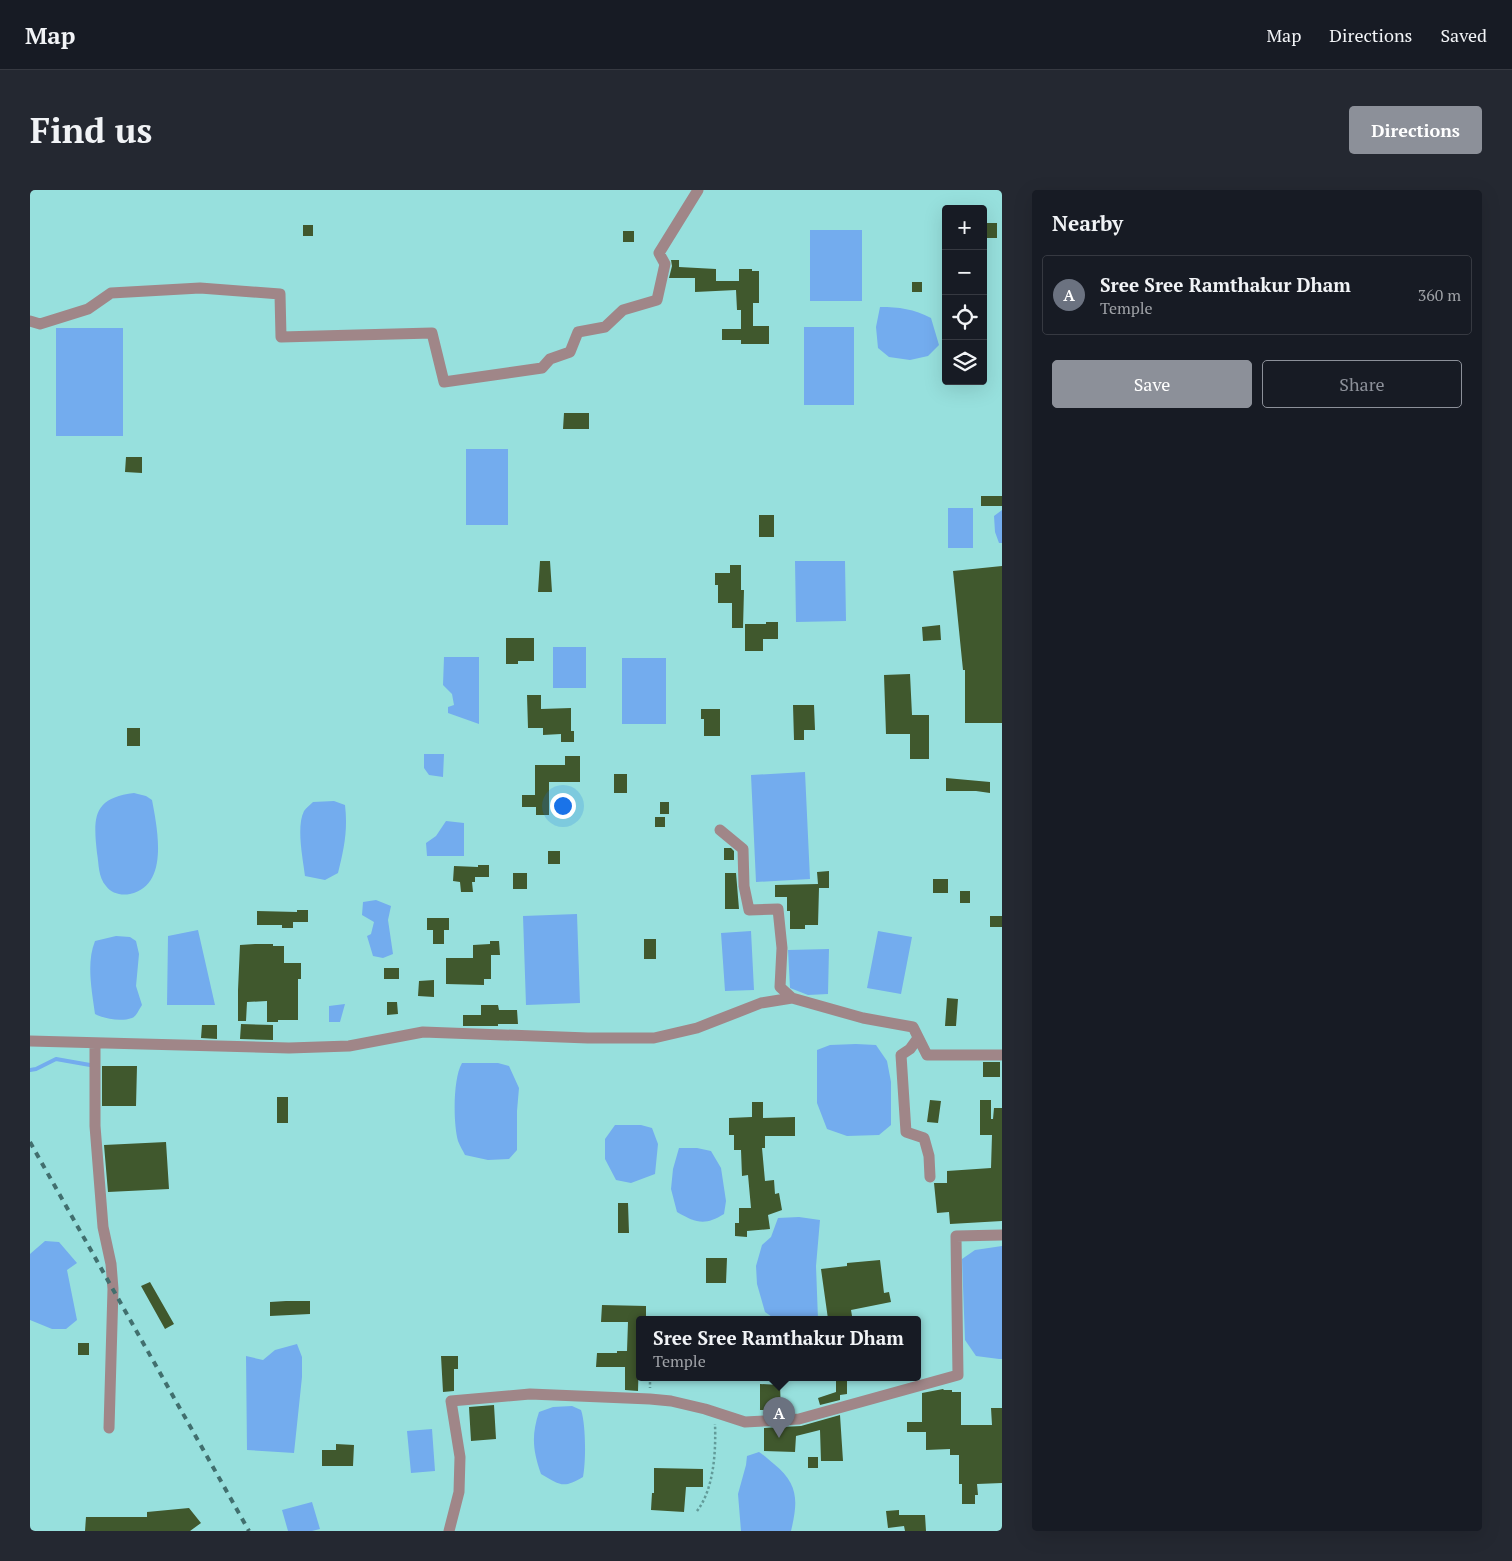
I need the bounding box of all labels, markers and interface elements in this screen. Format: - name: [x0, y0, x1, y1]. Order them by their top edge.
- text: Map: [25, 19, 75, 51]
- text: Map: [1266, 23, 1301, 47]
- text: Directions: [1329, 23, 1412, 47]
- text: Saved: [1440, 23, 1487, 47]
- button: Directions: [1349, 106, 1482, 154]
- text: Find us: [30, 107, 152, 153]
- map controls: [942, 205, 987, 385]
- button: +: [942, 205, 987, 250]
- text: Nearby: [1052, 209, 1123, 237]
- button: −: [942, 250, 987, 295]
- text: Sree Sree Ramthakur Dham: [1100, 272, 1351, 297]
- text: A: [1063, 284, 1075, 306]
- text: 360 m: [1418, 284, 1461, 306]
- button: locate: [942, 295, 987, 340]
- text: Temple: [1100, 297, 1153, 319]
- button: layers: [942, 340, 987, 385]
- button: Save: [1052, 360, 1252, 408]
- button: Share: [1262, 360, 1462, 408]
- your location: [550, 793, 576, 819]
- popup: [636, 1316, 921, 1381]
- text: Sree Sree Ramthakur Dham: [653, 1325, 904, 1350]
- text: Temple: [653, 1350, 706, 1372]
- pin: A: [763, 1397, 795, 1438]

